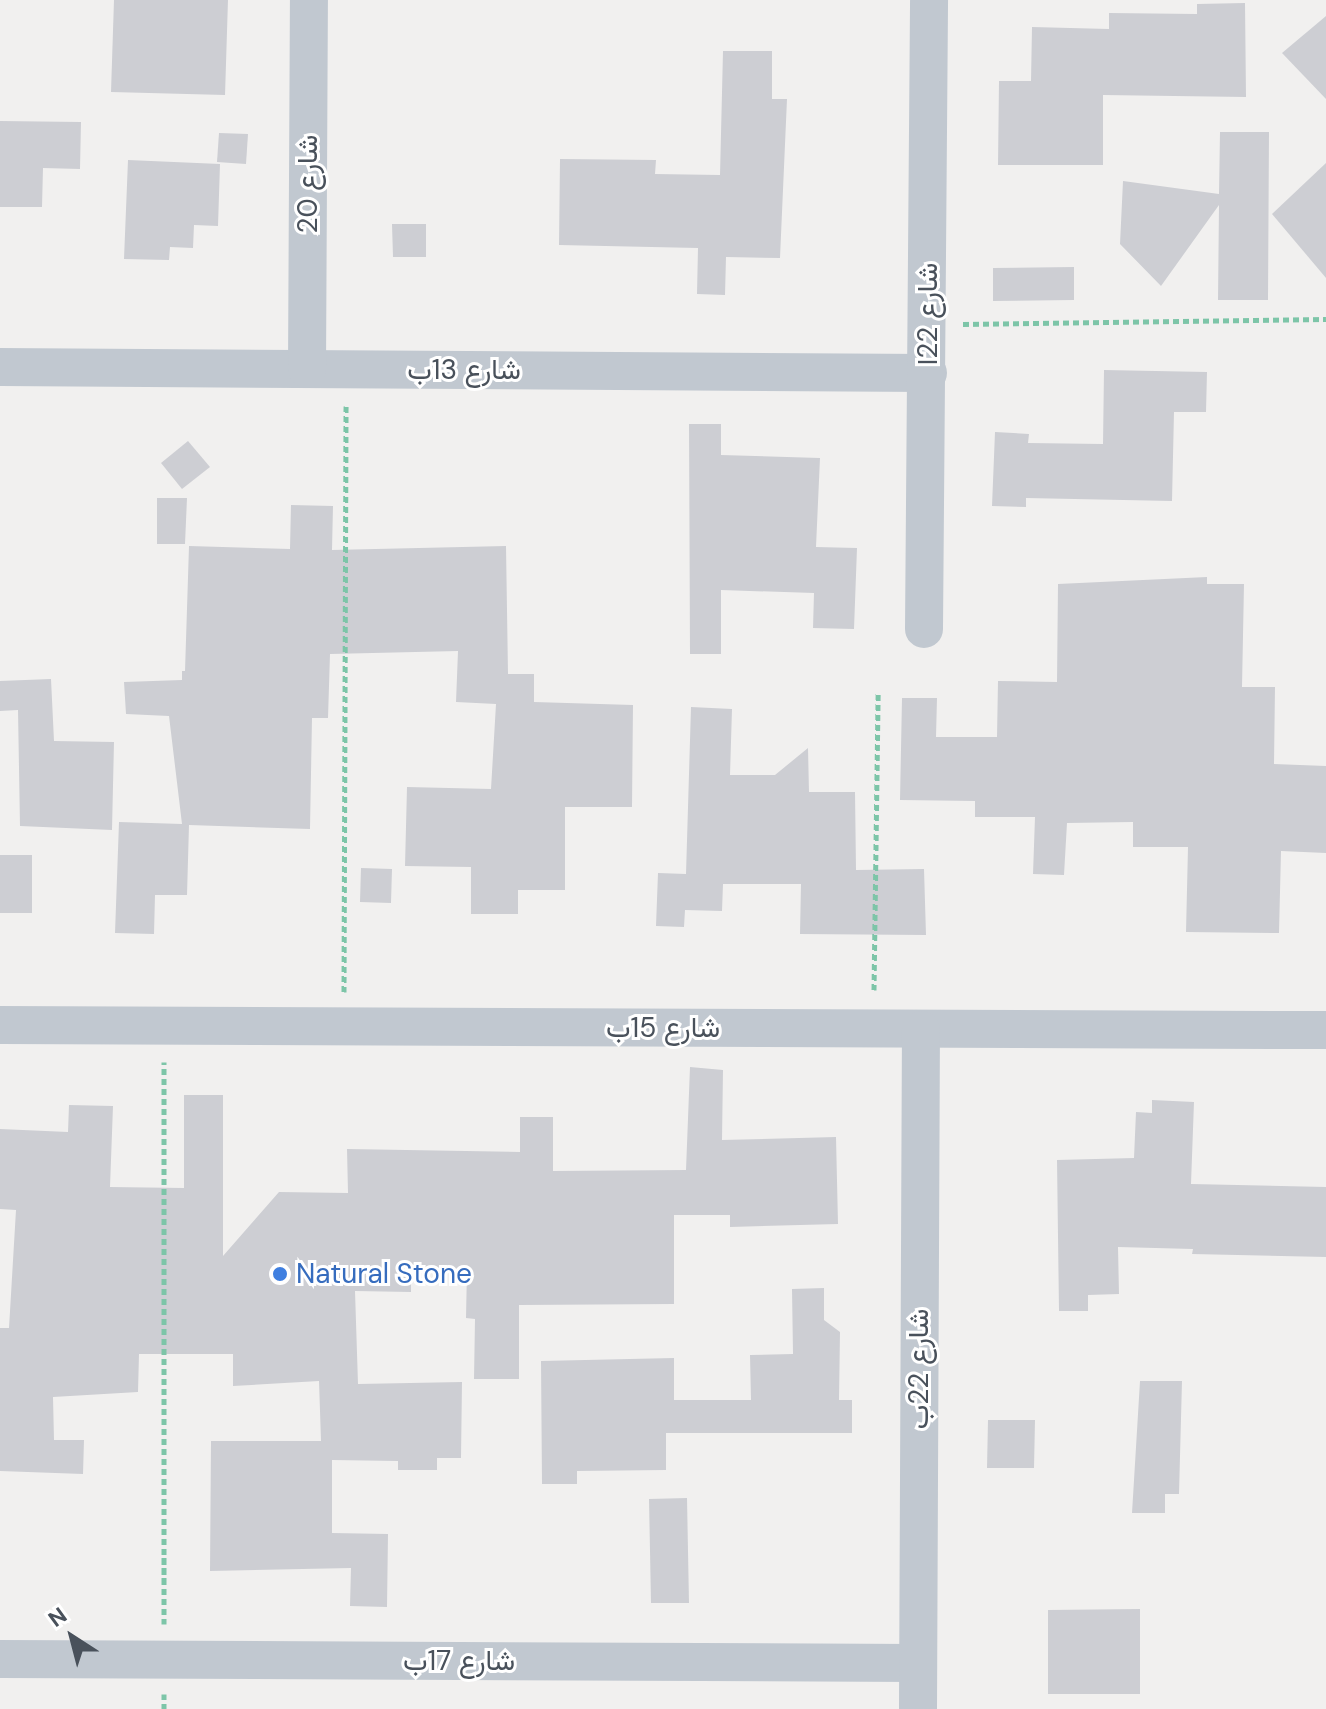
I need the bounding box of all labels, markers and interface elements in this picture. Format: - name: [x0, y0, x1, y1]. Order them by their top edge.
- street label: شارع 20: [291, 135, 325, 233]
- street label: شارع 22ا: [911, 263, 945, 365]
- street label: شارع 13ب: [407, 353, 521, 387]
- street label: شارع 15ب: [606, 1011, 720, 1045]
- place label: Natural Stone: [296, 1257, 472, 1291]
- marker: Natural Stone: [271, 1265, 289, 1283]
- street label: شارع 22ب: [902, 1309, 936, 1429]
- north arrow: [32, 1597, 112, 1677]
- text: N: [43, 1601, 73, 1634]
- street label: شارع 17ب: [403, 1644, 515, 1678]

